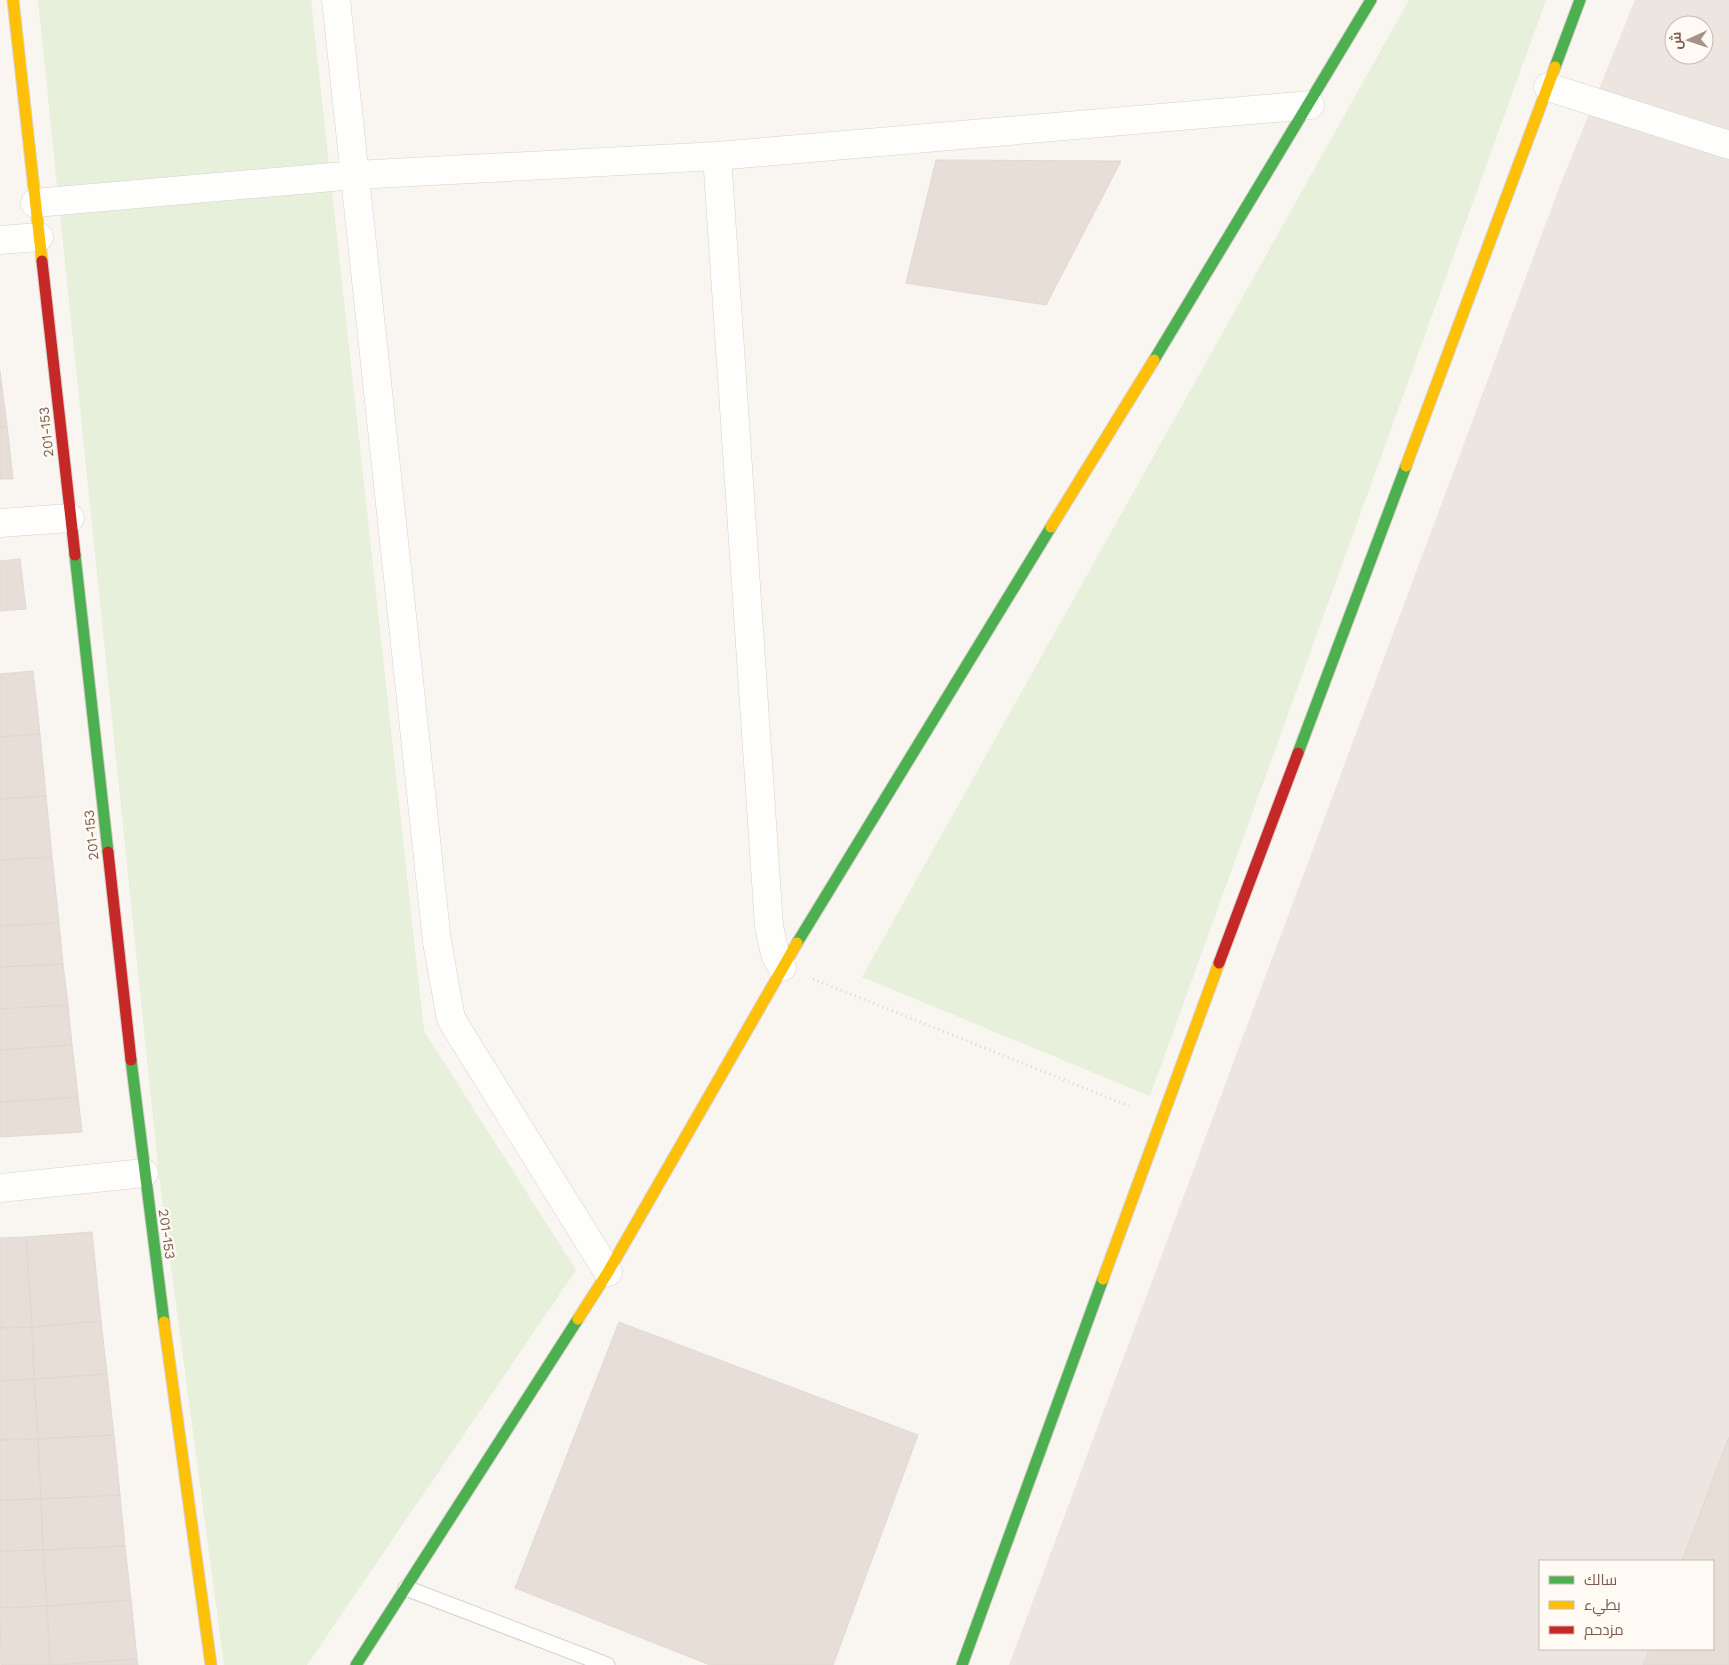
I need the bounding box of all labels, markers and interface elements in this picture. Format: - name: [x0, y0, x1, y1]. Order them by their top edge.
- north arrow: [1664, 15, 1714, 65]
- text: ش: [1668, 31, 1685, 50]
- street label: 201-153: [35, 406, 57, 458]
- street label: 201-153: [80, 809, 102, 861]
- street label: 201-153: [156, 1208, 178, 1260]
- legend: [1539, 1560, 1714, 1650]
- text: سالك: [1584, 1571, 1617, 1589]
- text: بطيء: [1584, 1596, 1621, 1617]
- text: مزدحم: [1584, 1621, 1624, 1640]

